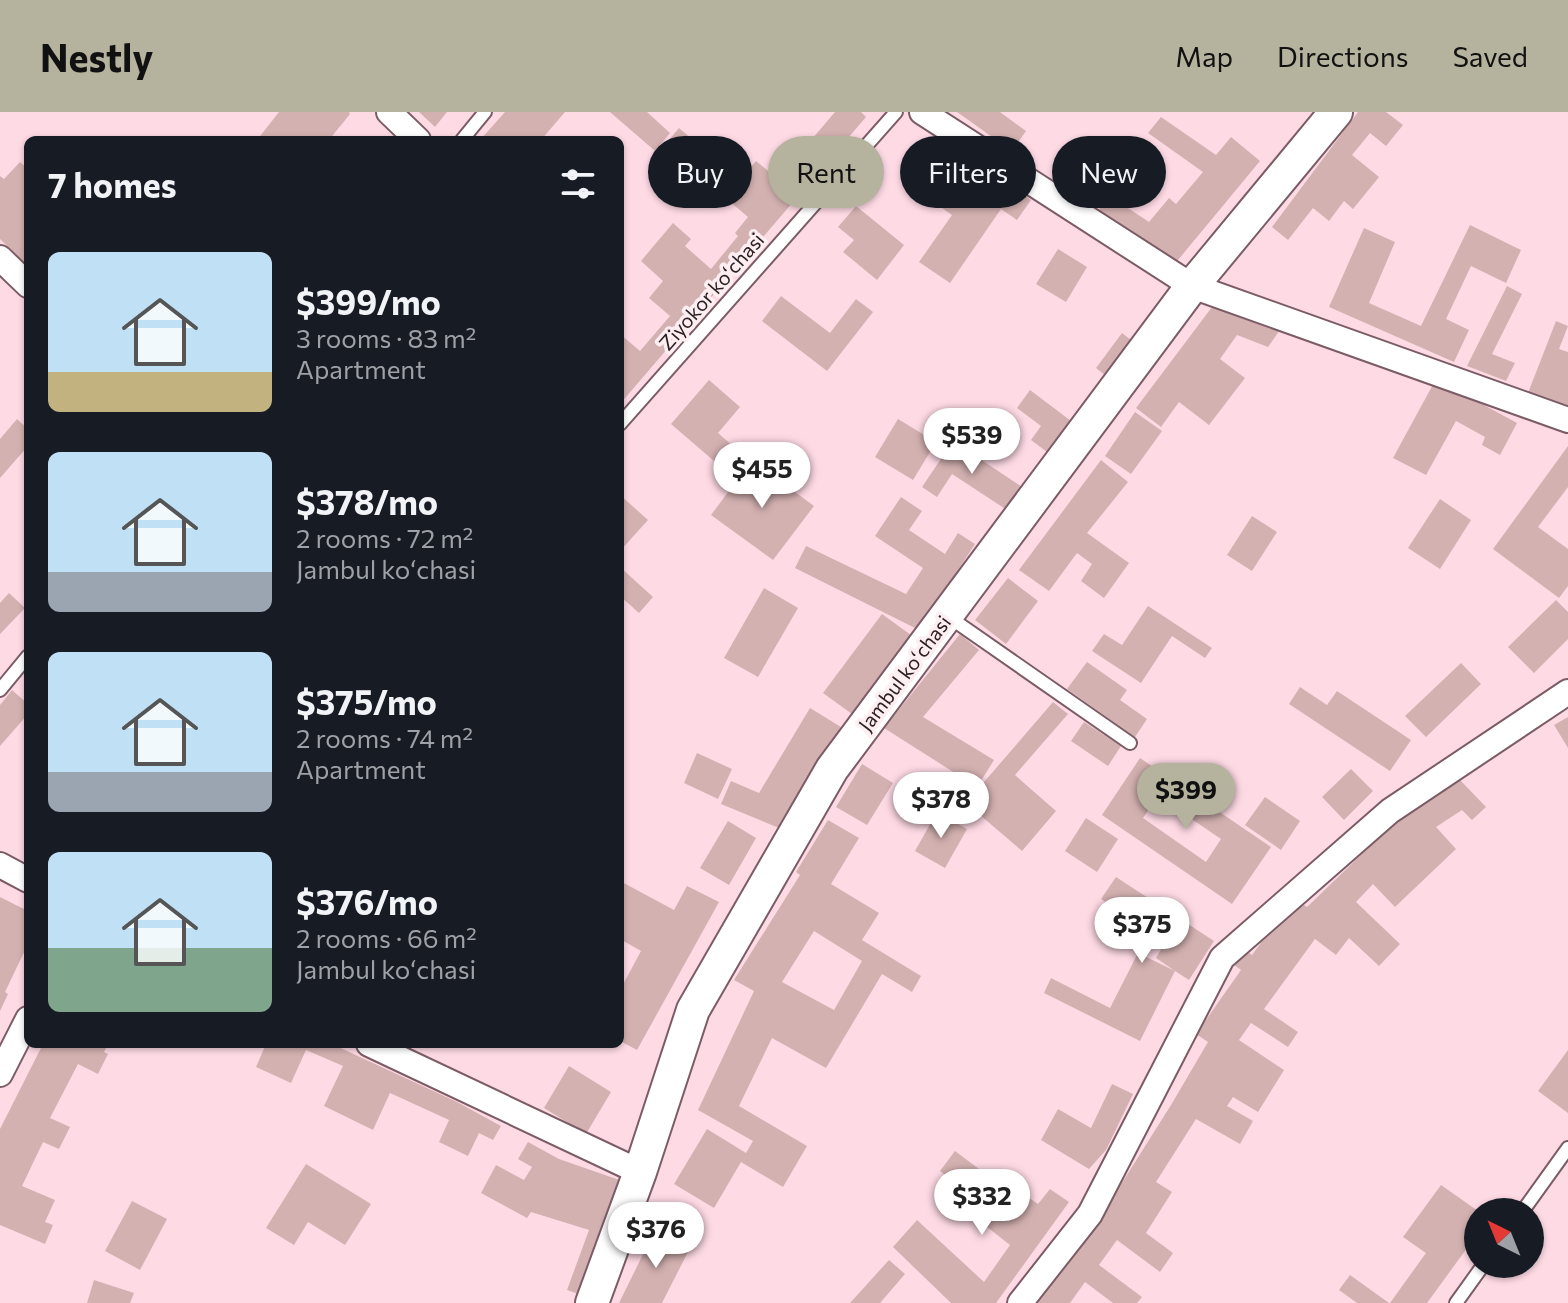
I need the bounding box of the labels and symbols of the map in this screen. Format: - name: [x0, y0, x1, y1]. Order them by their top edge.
- street label: Ziyokor koʻchasi: [654, 227, 768, 355]
- pin: $539: [925, 408, 1019, 476]
- pin: $455: [715, 442, 809, 510]
- street label: Jambul koʻchasi: [853, 610, 955, 736]
- pin: $399: [1139, 763, 1233, 831]
- pin: $378: [894, 772, 988, 840]
- pin: $375: [1095, 897, 1189, 965]
- pin: $332: [935, 1169, 1029, 1237]
- north arrow: [1464, 1198, 1544, 1278]
- pin: $376: [609, 1202, 703, 1270]

